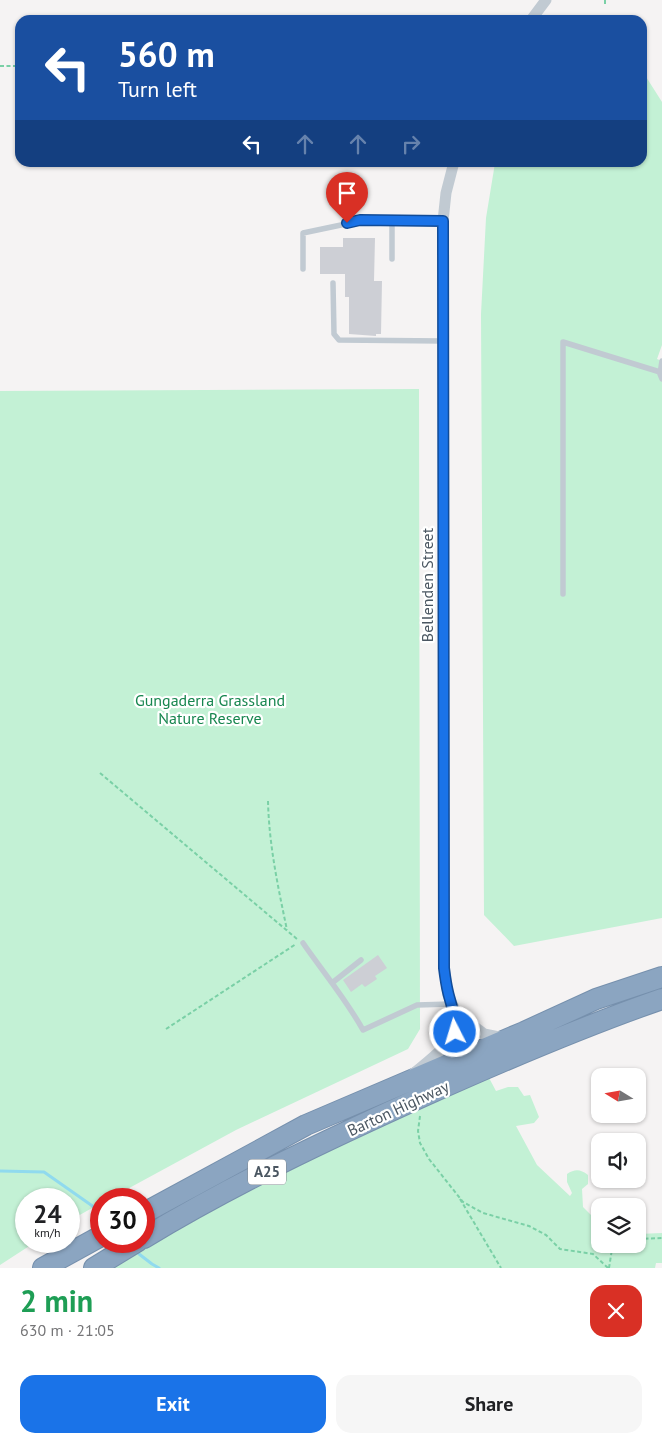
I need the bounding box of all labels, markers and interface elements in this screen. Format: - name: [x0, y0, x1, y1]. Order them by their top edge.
- text: 560 m: [118, 31, 215, 77]
- icon: left: [35, 35, 100, 100]
- text: Turn left: [118, 75, 197, 103]
- icon: left: [238, 130, 266, 158]
- icon: ahead: [291, 130, 319, 158]
- icon: ahead: [344, 130, 372, 158]
- icon: right: [397, 130, 425, 158]
- pin: [326, 172, 368, 223]
- icon: arrive: [333, 179, 361, 207]
- street label: Bellenden Street: [417, 527, 437, 642]
- park label: Gungaderra Grassland Nature Reserve: [135, 690, 285, 728]
- position arrow: [428, 1005, 480, 1057]
- north arrow: [591, 1068, 646, 1122]
- map controls: [591, 1068, 646, 1253]
- street label: Barton Highway: [344, 1076, 452, 1140]
- button: sound: [591, 1133, 646, 1188]
- road number: A25: [248, 1160, 286, 1184]
- speed limit sign: 30: [90, 1188, 155, 1253]
- text: 24: [33, 1198, 62, 1230]
- button: layers: [591, 1198, 646, 1253]
- text: km/h: [34, 1225, 61, 1240]
- text: 2 min: [20, 1281, 93, 1320]
- button: close: [590, 1285, 642, 1337]
- text: 630 m · 21:05: [20, 1320, 115, 1340]
- button: Exit: [20, 1375, 326, 1433]
- button: Share: [336, 1375, 642, 1433]

